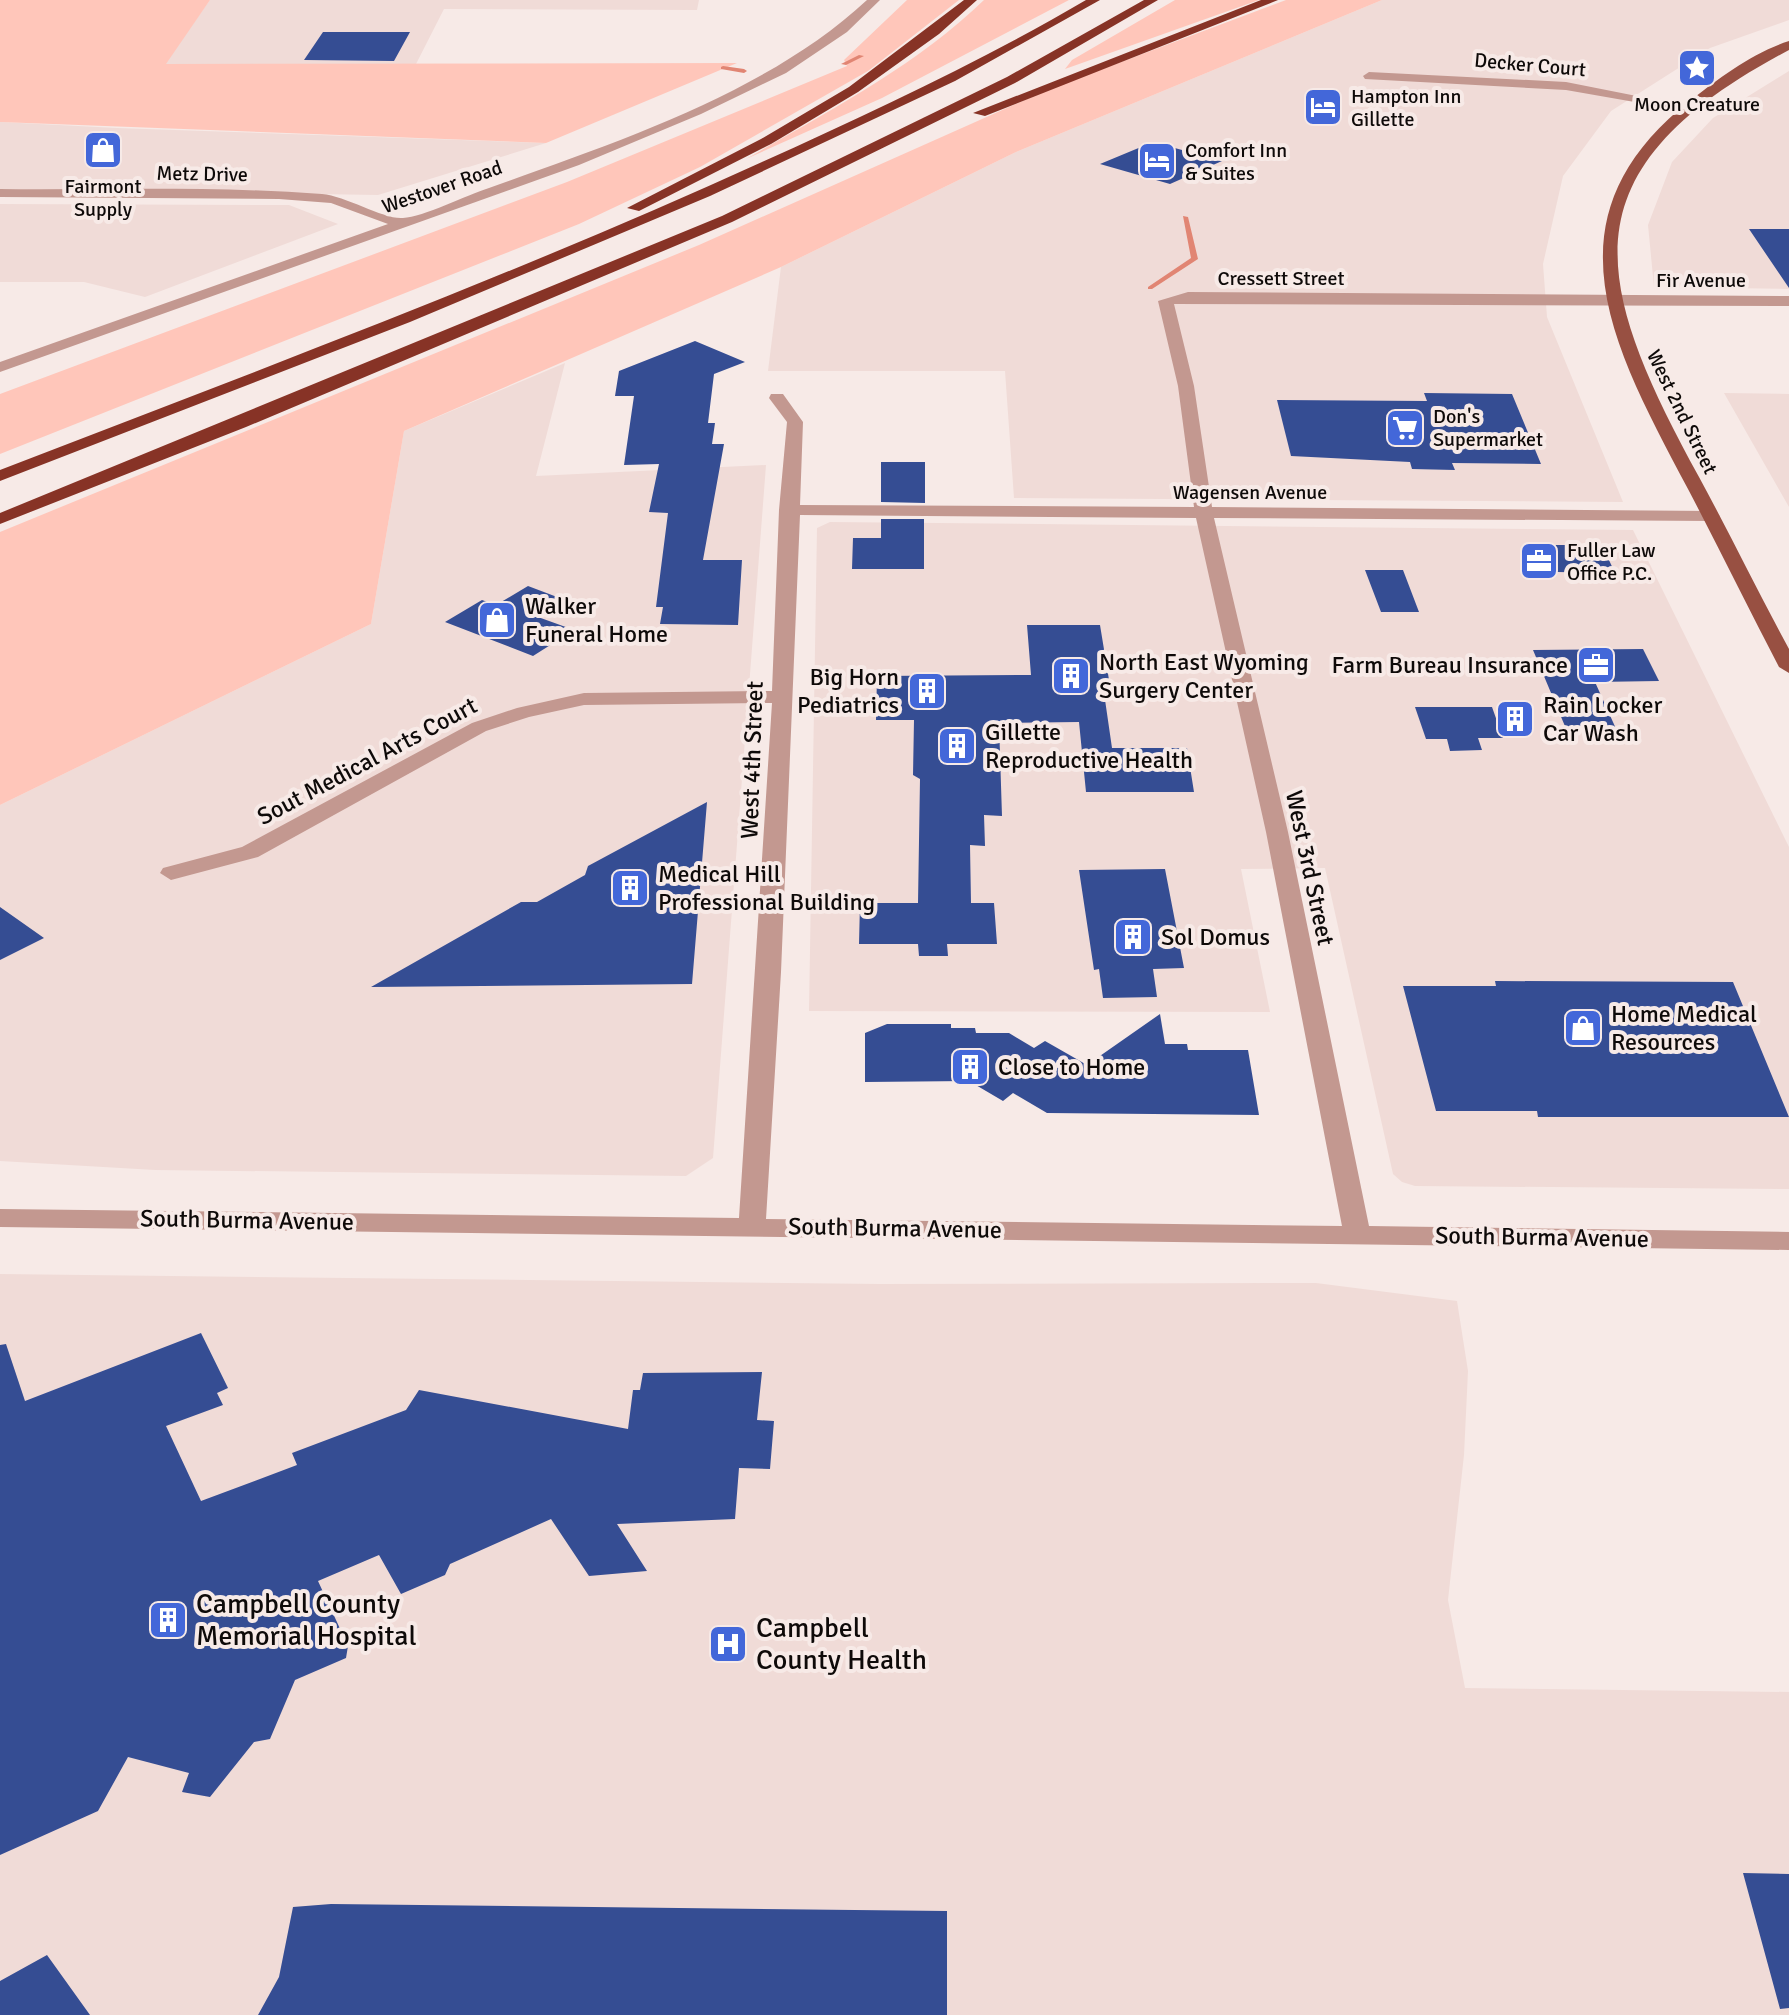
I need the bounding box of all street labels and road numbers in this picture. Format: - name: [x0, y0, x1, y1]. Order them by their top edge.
- street label: Decker Court: [1473, 48, 1587, 82]
- street label: Westover Road: [379, 155, 505, 219]
- street label: Metz Drive: [156, 161, 248, 187]
- street label: Cressett Street: [1217, 266, 1345, 291]
- street label: Fir Avenue: [1656, 268, 1746, 293]
- street label: West 2nd Street: [1641, 346, 1723, 478]
- street label: Wagensen Avenue: [1173, 480, 1327, 505]
- street label: West 4th Street: [734, 681, 770, 839]
- street label: Sout Medical Arts Court: [252, 690, 482, 832]
- street label: West 3rd Street: [1279, 788, 1341, 948]
- street label: South Burma Avenue: [140, 1203, 354, 1237]
- street label: South Burma Avenue: [788, 1211, 1002, 1245]
- street label: South Burma Avenue: [1435, 1220, 1649, 1254]

